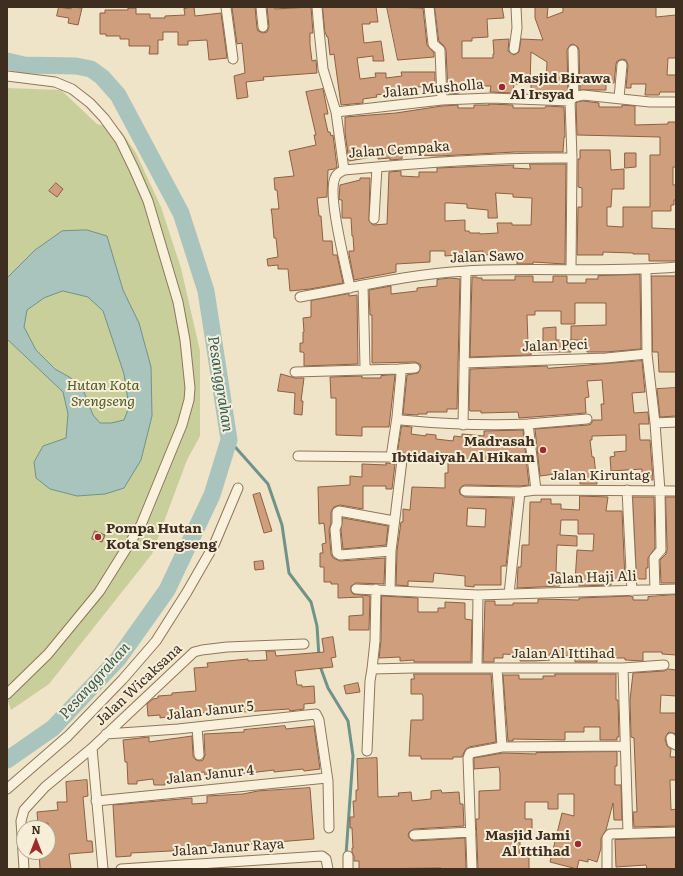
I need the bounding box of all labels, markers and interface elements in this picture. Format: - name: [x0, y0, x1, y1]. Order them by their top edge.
- place label: Masjid Birawa Al Irsyad: [510, 71, 611, 104]
- street label: Jalan Musholla: [382, 76, 484, 102]
- marker: Masjid Birawa Al Irsyad: [497, 82, 507, 92]
- street label: Jalan Cempaka: [348, 138, 450, 162]
- street label: Jalan Sawo: [450, 247, 524, 267]
- water label: Pesanggrahan: [204, 335, 236, 433]
- street label: Jalan Peci: [522, 336, 588, 356]
- park label: Hutan Kota Srengseng: [67, 378, 139, 410]
- place label: Madrasah Ibtidaiyah Al Hikam: [392, 434, 535, 466]
- marker: Madrasah Ibtidaiyah Al Hikam: [538, 445, 548, 455]
- street label: Jalan Kiruntag: [550, 468, 650, 484]
- place label: Pompa Hutan Kota Srengseng: [106, 521, 217, 554]
- marker: Pompa Hutan Kota Srengseng: [93, 532, 103, 542]
- street label: Jalan Haji Ali: [547, 568, 637, 588]
- water label: Pesanggrahan: [56, 639, 134, 723]
- street label: Jalan Wicaksana: [92, 641, 186, 729]
- street label: Jalan Al Ittihad: [511, 646, 615, 662]
- street label: Jalan Janur 5: [165, 698, 255, 724]
- street label: Jalan Janur 4: [165, 762, 255, 788]
- north arrow: [16, 820, 56, 860]
- text: N: [31, 821, 41, 837]
- place label: Masjid Jami Al Ittihad: [485, 828, 570, 860]
- street label: Jalan Janur Raya: [171, 836, 285, 860]
- marker: Masjid Jami Al Ittihad: [573, 839, 583, 849]

